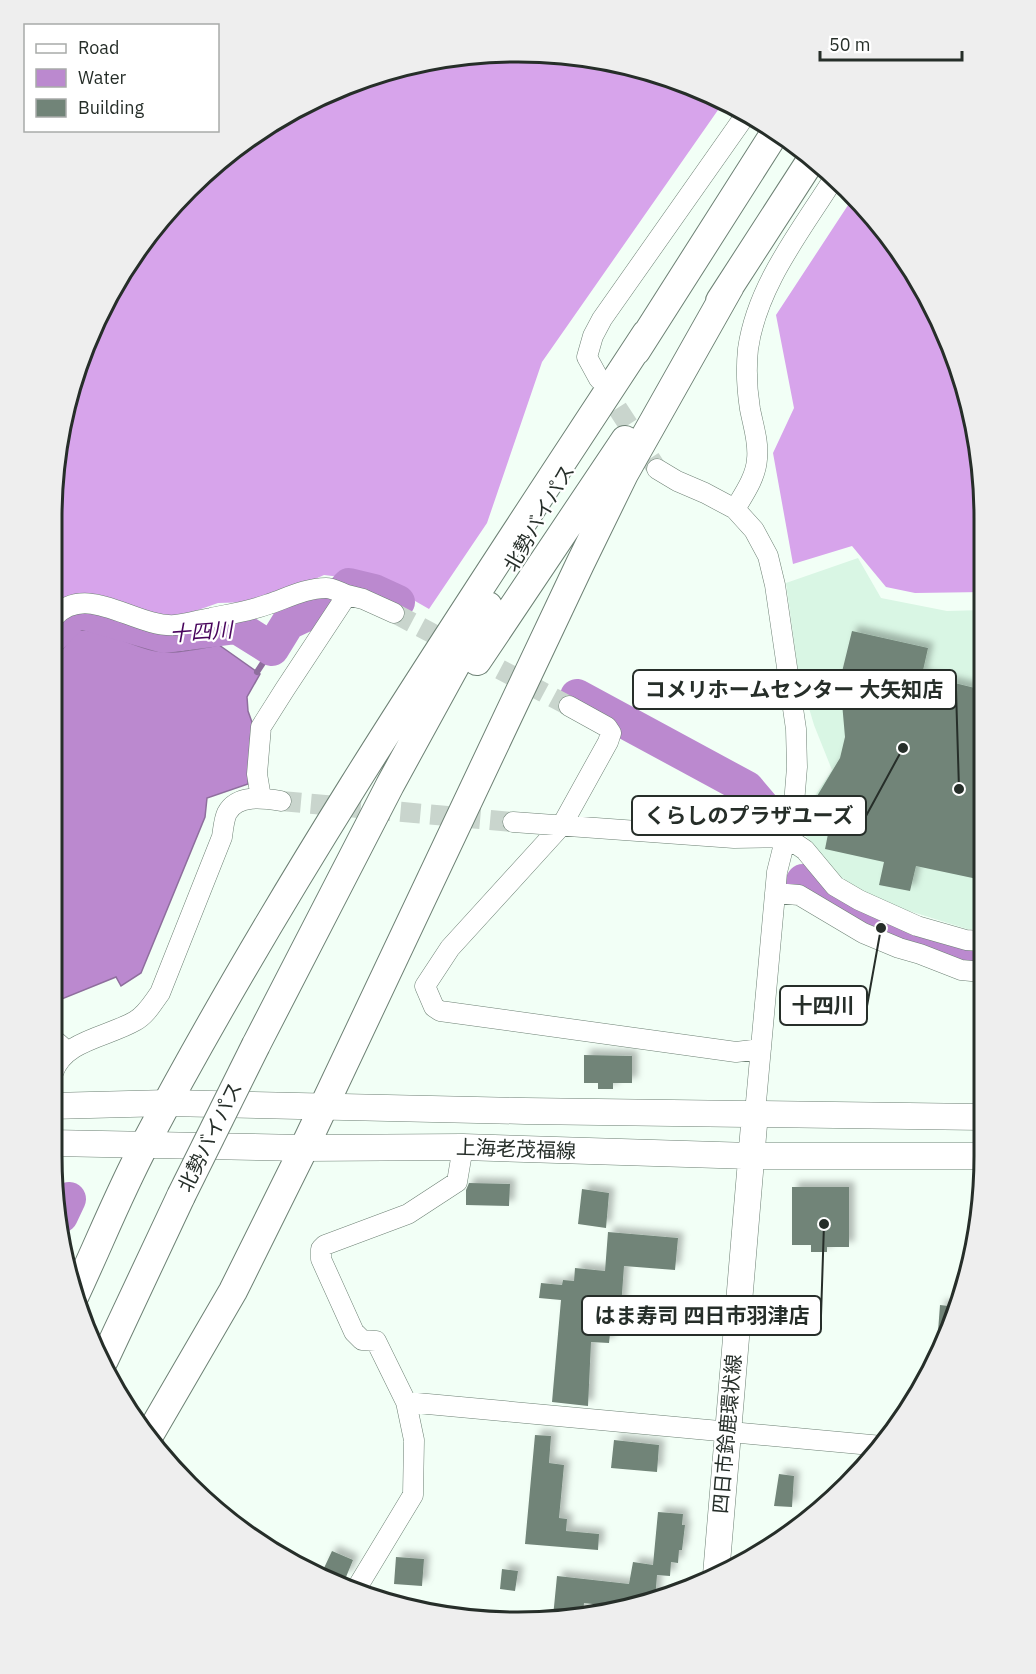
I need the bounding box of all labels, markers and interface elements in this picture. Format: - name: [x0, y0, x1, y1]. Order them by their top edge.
- legend: [24, 24, 219, 132]
- scale bar: [820, 24, 962, 62]
- text: 50 m: [829, 33, 871, 56]
- text: Road: [78, 36, 119, 59]
- text: Water: [78, 66, 127, 89]
- text: Building: [78, 96, 145, 119]
- street label: 北勢バイパス: [497, 459, 580, 576]
- water label: 十四川: [169, 615, 235, 647]
- callout: コメリホームセンター 大矢知店: [633, 670, 956, 709]
- text: コメリホームセンター 大矢知店: [645, 675, 943, 703]
- callout: くらしのプラザユーズ: [632, 796, 866, 835]
- text: くらしのプラザユーズ: [645, 801, 853, 829]
- callout: 十四川: [780, 986, 867, 1025]
- text: 十四川: [792, 991, 855, 1019]
- street label: 北勢バイパス: [171, 1077, 248, 1196]
- street label: 上海老茂福線: [456, 1133, 576, 1164]
- callout: はま寿司 四日市羽津店: [582, 1296, 821, 1335]
- text: はま寿司 四日市羽津店: [595, 1301, 809, 1329]
- street label: 四日市鈴鹿環状線: [706, 1353, 747, 1515]

